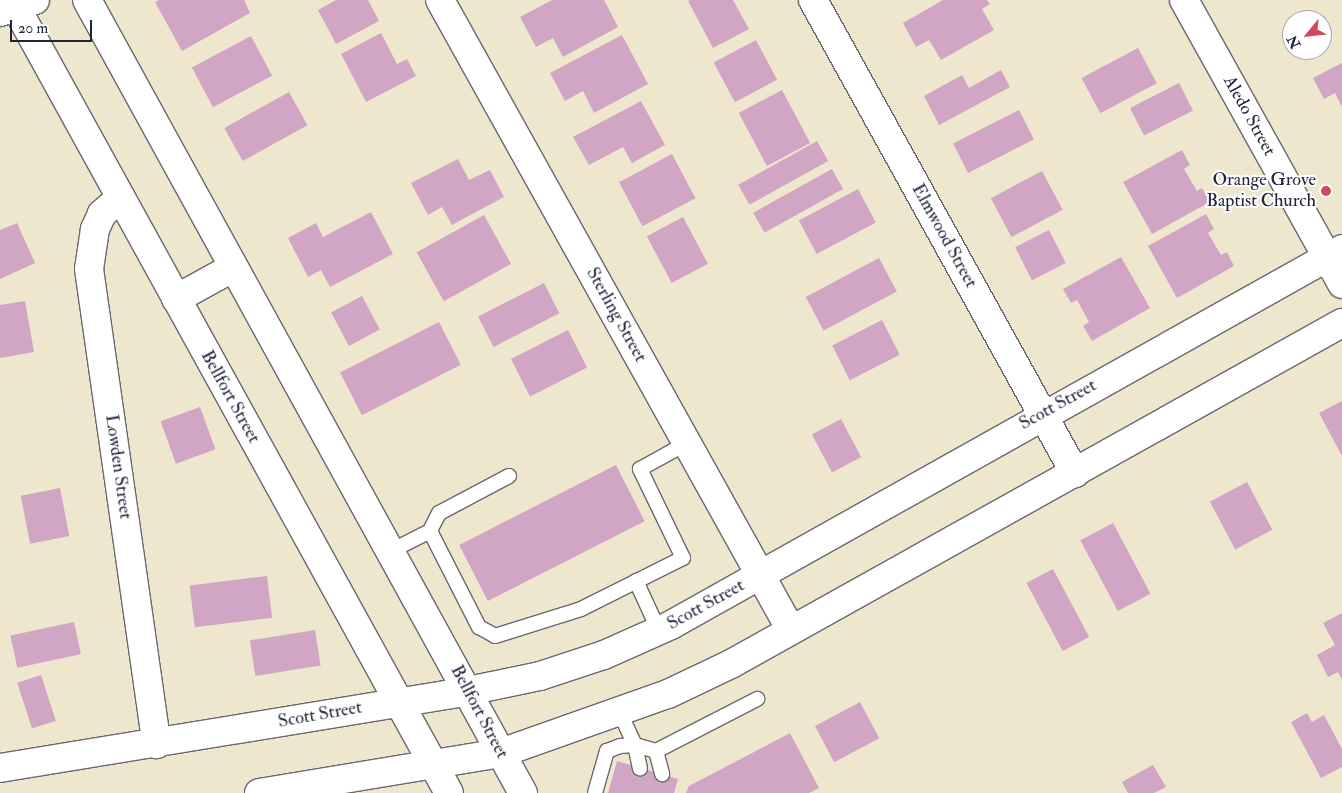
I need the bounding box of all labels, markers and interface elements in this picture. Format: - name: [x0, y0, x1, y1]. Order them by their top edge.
- scale bar: [12, 10, 95, 42]
- north arrow: [1282, 10, 1332, 60]
- text: 20 m: [18, 19, 48, 38]
- text: N: [1284, 32, 1305, 51]
- street label: Aledo Street: [1218, 72, 1280, 160]
- place label: Orange Grove Baptist Church: [1206, 170, 1316, 212]
- street label: Elmwood Street: [907, 180, 981, 292]
- marker: Orange Grove Baptist Church: [1320, 185, 1332, 197]
- street label: Sterling Street: [581, 264, 651, 366]
- street label: Bellfort Street: [196, 347, 264, 447]
- street label: Scott Street: [1016, 375, 1100, 435]
- street label: Lowden Street: [100, 413, 136, 521]
- street label: Scott Street: [664, 575, 748, 635]
- street label: Bellfort Street: [445, 662, 513, 762]
- street label: Scott Street: [276, 697, 364, 733]

